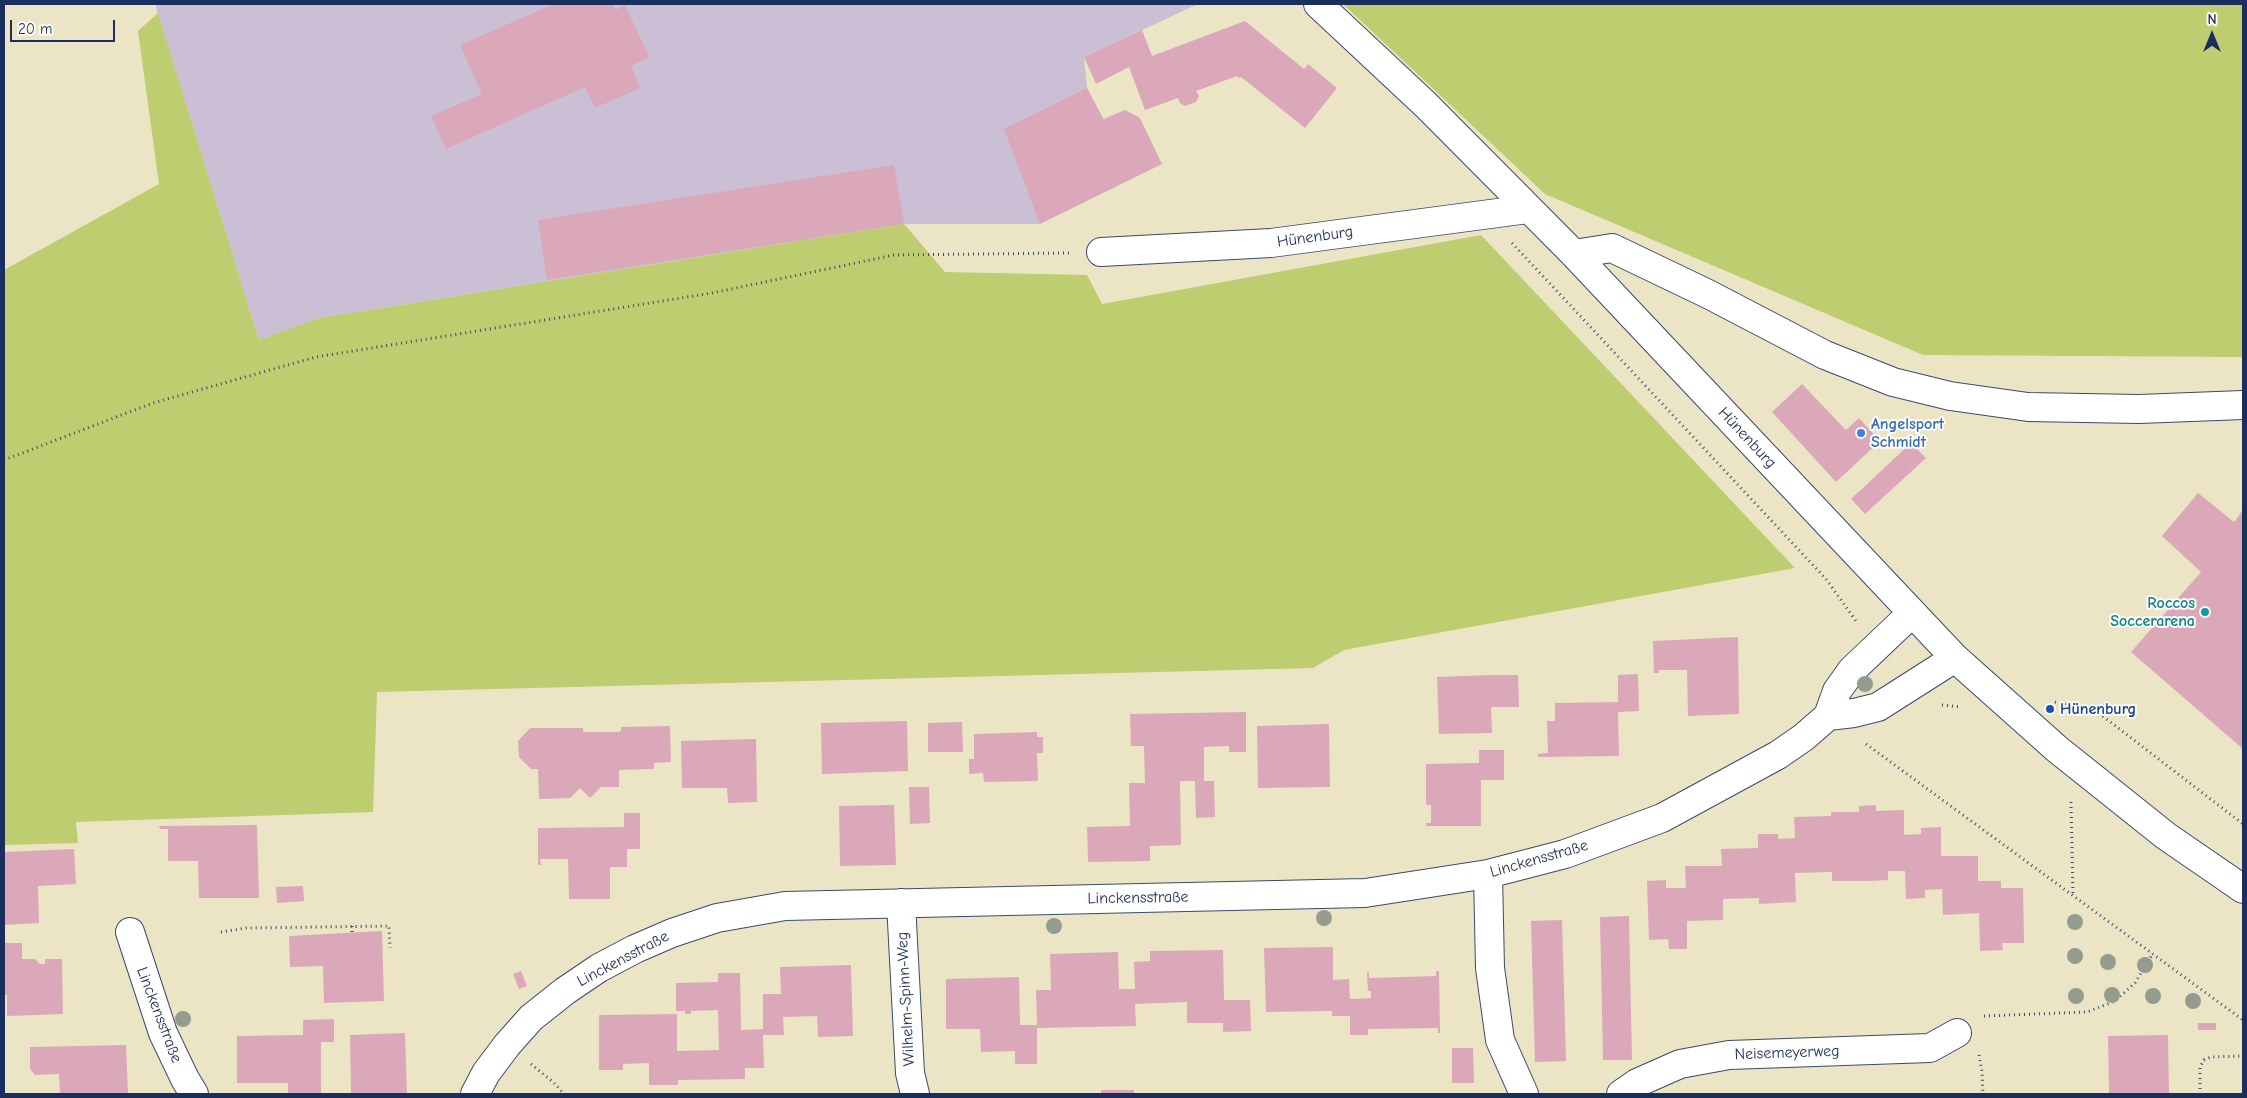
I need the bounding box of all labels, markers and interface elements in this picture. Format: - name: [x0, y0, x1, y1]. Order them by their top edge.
- scale bar: [12, 10, 118, 42]
- north arrow: [2187, 10, 2237, 60]
- text: N: [2207, 11, 2217, 28]
- text: 20 m: [18, 20, 52, 38]
- street label: Hünenburg: [1276, 222, 1354, 252]
- street label: Hünenburg: [1714, 403, 1780, 473]
- place label: Angelsport Schmidt: [1871, 414, 1944, 452]
- marker: Angelsport Schmidt: [1855, 427, 1867, 439]
- place label: Roccos Soccerarena: [2110, 593, 2195, 631]
- marker: Roccos Soccerarena: [2199, 606, 2211, 618]
- place label: Hünenburg: [2060, 699, 2136, 719]
- marker: Hünenburg: [2044, 703, 2056, 715]
- street label: Linckensstraße: [1488, 836, 1590, 882]
- street label: Linckensstraße: [1087, 888, 1189, 908]
- street label: Linckensstraße: [574, 927, 672, 991]
- street label: Wilhelm-Spinn-Weg: [893, 931, 919, 1067]
- street label: Linckensstraße: [132, 964, 186, 1066]
- street label: Neisemeyerweg: [1734, 1042, 1840, 1064]

